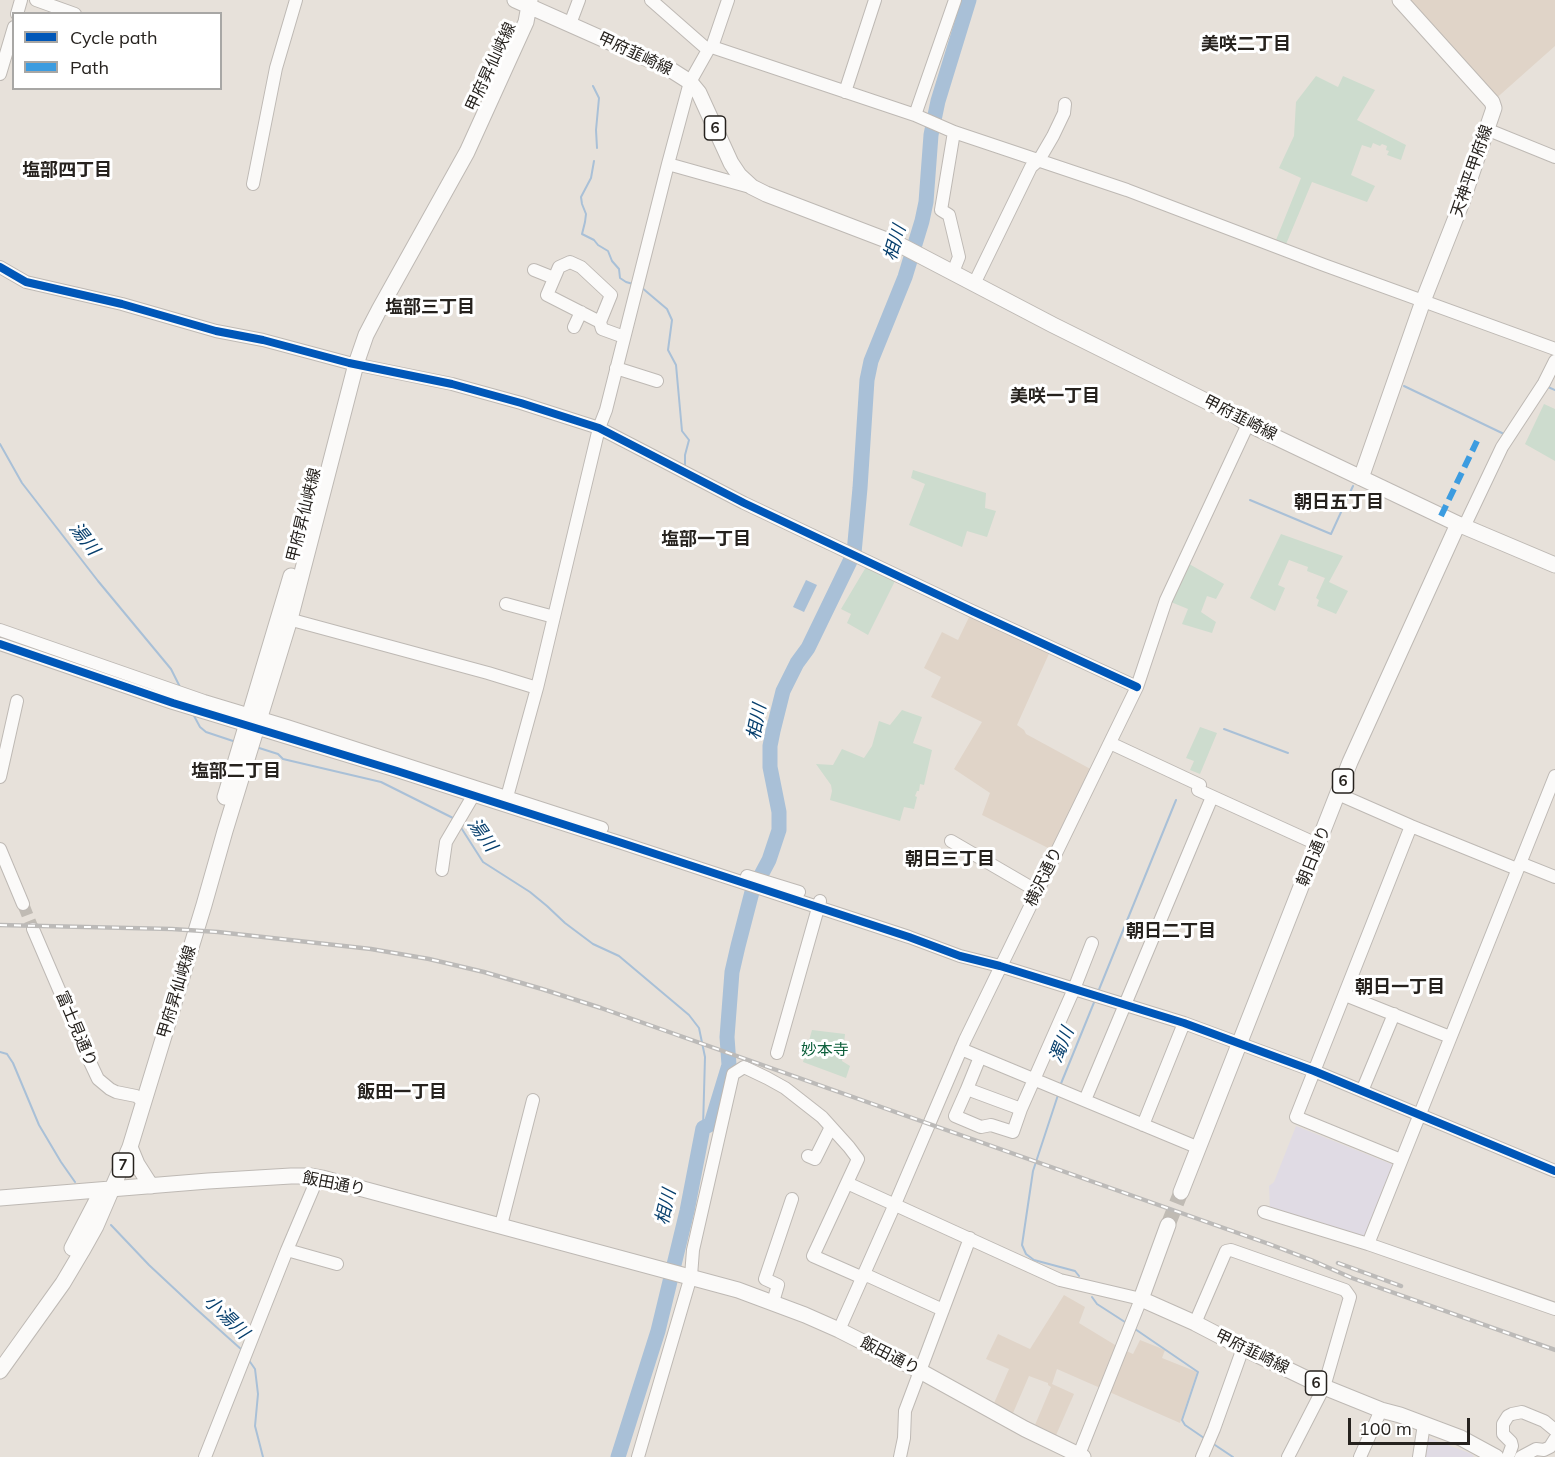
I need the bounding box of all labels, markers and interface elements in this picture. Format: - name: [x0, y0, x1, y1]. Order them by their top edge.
- legend: [12, 12, 222, 90]
- street label: 甲府昇仙峡線: [462, 19, 520, 115]
- text: Cycle path: [70, 26, 157, 49]
- street label: 甲府韮崎線: [595, 28, 675, 80]
- district label: 美咲二丁目: [1201, 34, 1291, 56]
- text: Path: [70, 56, 109, 79]
- road number: 6: [704, 116, 726, 140]
- street label: 天神平甲府線: [1447, 122, 1497, 220]
- district label: 塩部四丁目: [22, 160, 112, 182]
- water label: 相川: [879, 223, 911, 263]
- district label: 塩部三丁目: [385, 297, 475, 319]
- district label: 美咲一丁目: [1010, 386, 1100, 408]
- street label: 甲府韮崎線: [1200, 391, 1280, 445]
- street label: 甲府昇仙峡線: [283, 466, 325, 564]
- district label: 朝日五丁目: [1294, 492, 1384, 514]
- water label: 湯川: [64, 518, 104, 560]
- district label: 塩部一丁目: [661, 529, 751, 551]
- water label: 相川: [743, 702, 771, 742]
- district label: 塩部二丁目: [191, 761, 281, 783]
- road number: 6: [1332, 769, 1354, 793]
- water label: 湯川: [463, 814, 501, 856]
- street label: 朝日通り: [1293, 823, 1335, 889]
- street label: 横沢通り: [1021, 844, 1067, 910]
- district label: 朝日三丁目: [905, 849, 995, 871]
- district label: 朝日二丁目: [1126, 921, 1216, 943]
- street label: 甲府昇仙峡線: [154, 943, 200, 1041]
- district label: 朝日一丁目: [1355, 977, 1445, 999]
- street label: 富士見通り: [52, 988, 100, 1070]
- water label: 濁川: [1045, 1024, 1079, 1066]
- park label: 妙本寺: [801, 1040, 849, 1060]
- district label: 飯田一丁目: [357, 1082, 447, 1104]
- road number: 7: [112, 1153, 134, 1177]
- street label: 飯田通り: [301, 1168, 367, 1200]
- water label: 相川: [651, 1187, 681, 1227]
- water label: 小湯川: [199, 1290, 253, 1344]
- street label: 甲府韮崎線: [1212, 1326, 1292, 1378]
- street label: 飯田通り: [857, 1333, 923, 1379]
- road number: 6: [1306, 1371, 1326, 1395]
- scale bar: [1351, 1406, 1472, 1444]
- text: 100 m: [1359, 1417, 1412, 1440]

